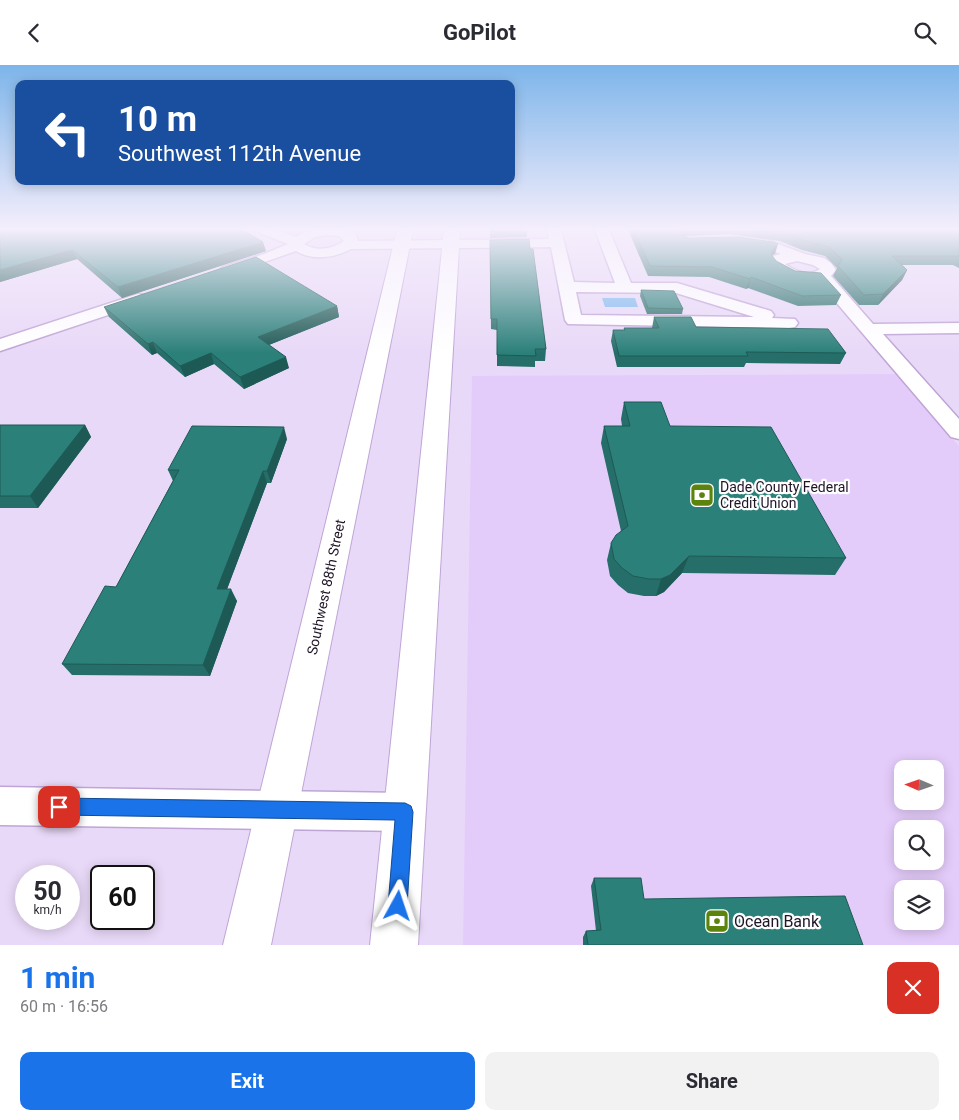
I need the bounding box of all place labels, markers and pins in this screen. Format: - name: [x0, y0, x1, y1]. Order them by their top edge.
- place label: Dade County Federal Credit Union: [720, 479, 849, 511]
- bank icon: Dade County Federal Credit Union: [689, 482, 715, 508]
- pin: [38, 786, 80, 828]
- bank icon: Ocean Bank: [704, 908, 730, 934]
- place label: Ocean Bank: [734, 912, 820, 931]

